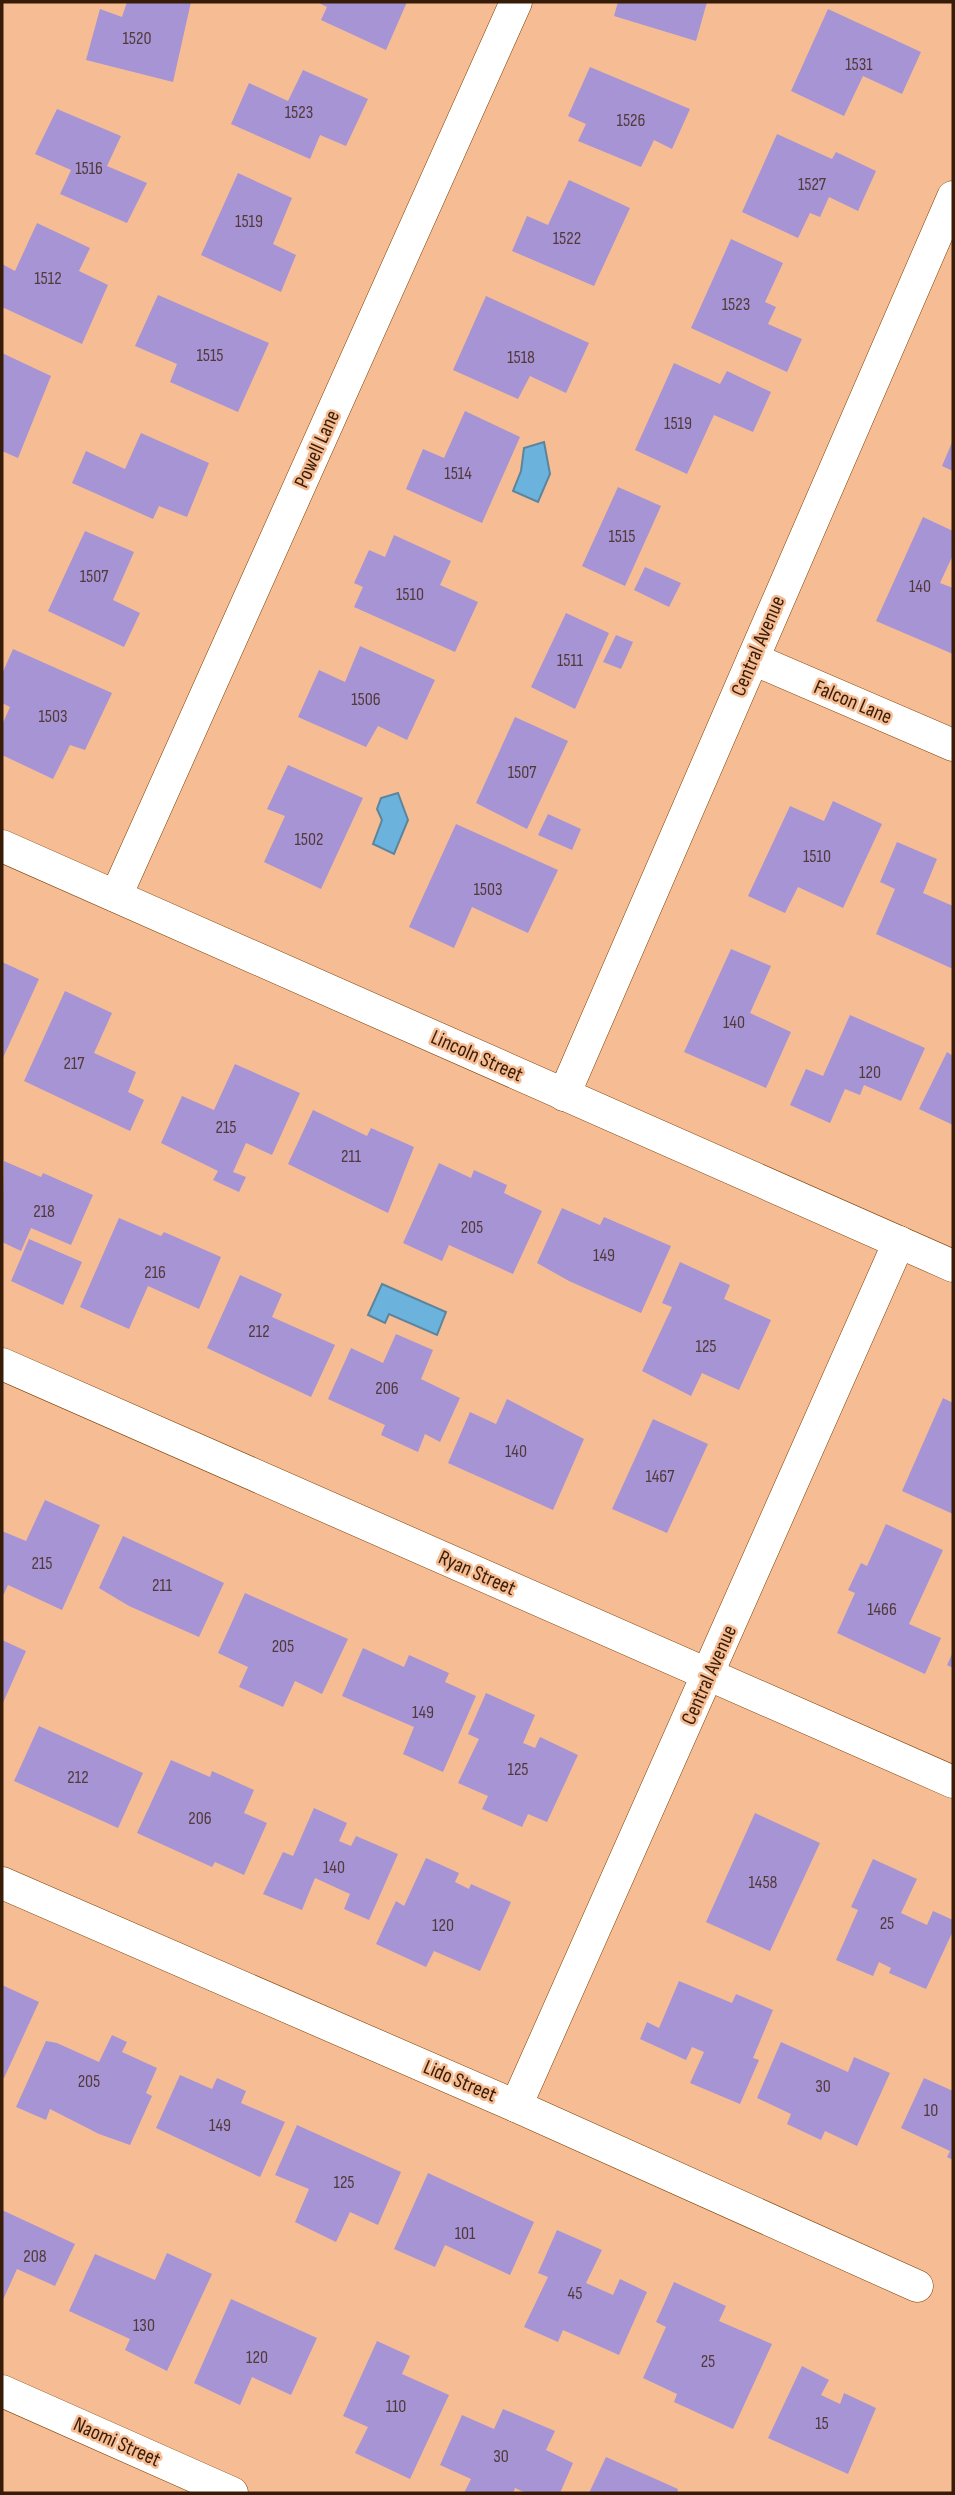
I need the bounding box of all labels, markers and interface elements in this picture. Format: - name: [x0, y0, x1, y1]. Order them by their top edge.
- house number: 1520: [123, 28, 151, 49]
- house number: 1531: [845, 54, 873, 75]
- house number: 1523: [285, 102, 313, 123]
- house number: 1526: [617, 110, 646, 131]
- house number: 1516: [75, 158, 103, 179]
- house number: 1527: [798, 174, 827, 195]
- house number: 1519: [235, 211, 263, 232]
- house number: 1522: [553, 228, 581, 249]
- house number: 1512: [34, 268, 62, 289]
- house number: 1523: [722, 294, 750, 315]
- house number: 1515: [196, 345, 224, 366]
- house number: 1518: [507, 347, 535, 368]
- street label: Powell Lane: [289, 406, 345, 492]
- house number: 1519: [664, 413, 692, 434]
- house number: 1514: [444, 463, 472, 484]
- house number: 1515: [608, 526, 636, 547]
- house number: 1507: [80, 566, 109, 587]
- house number: 140: [909, 576, 931, 597]
- house number: 1510: [396, 584, 424, 605]
- street label: Central Avenue: [726, 592, 790, 700]
- house number: 1511: [557, 650, 584, 671]
- street label: Falcon Lane: [810, 674, 896, 730]
- house number: 1506: [351, 689, 381, 710]
- house number: 1503: [38, 706, 68, 727]
- house number: 1507: [508, 762, 537, 783]
- house number: 1502: [295, 829, 323, 850]
- house number: 1510: [803, 846, 831, 867]
- house number: 1503: [473, 879, 503, 900]
- house number: 140: [723, 1012, 745, 1033]
- street label: Lincoln Street: [427, 1025, 527, 1087]
- house number: 217: [64, 1053, 85, 1074]
- house number: 120: [859, 1062, 881, 1083]
- house number: 215: [216, 1117, 237, 1138]
- house number: 211: [341, 1146, 362, 1167]
- house number: 218: [33, 1201, 55, 1222]
- house number: 205: [461, 1217, 483, 1238]
- house number: 149: [593, 1245, 615, 1266]
- house number: 216: [144, 1262, 166, 1283]
- house number: 212: [248, 1321, 270, 1342]
- house number: 125: [695, 1336, 717, 1357]
- house number: 206: [375, 1378, 399, 1399]
- house number: 140: [505, 1441, 527, 1462]
- house number: 1467: [646, 1466, 675, 1487]
- street label: Ryan Street: [435, 1545, 519, 1601]
- house number: 215: [32, 1553, 53, 1574]
- house number: 211: [152, 1575, 173, 1596]
- house number: 1466: [867, 1599, 897, 1620]
- street label: Central Avenue: [676, 1621, 742, 1729]
- house number: 205: [272, 1636, 294, 1657]
- house number: 149: [412, 1702, 434, 1723]
- house number: 125: [507, 1759, 529, 1780]
- house number: 212: [67, 1767, 89, 1788]
- house number: 206: [188, 1808, 212, 1829]
- house number: 140: [323, 1857, 345, 1878]
- house number: 1458: [749, 1872, 778, 1893]
- house number: 25: [880, 1913, 894, 1934]
- house number: 120: [432, 1915, 454, 1936]
- street label: Lido Street: [420, 2054, 500, 2108]
- house number: 205: [78, 2071, 100, 2092]
- house number: 30: [815, 2076, 831, 2097]
- house number: 10: [924, 2100, 938, 2121]
- house number: 149: [209, 2115, 231, 2136]
- house number: 125: [333, 2172, 355, 2193]
- house number: 101: [455, 2223, 476, 2244]
- house number: 208: [23, 2246, 47, 2267]
- house number: 45: [568, 2283, 582, 2304]
- house number: 130: [133, 2315, 155, 2336]
- house number: 120: [246, 2347, 268, 2368]
- house number: 25: [701, 2351, 715, 2372]
- house number: 110: [386, 2396, 406, 2417]
- street label: Naomi Street: [70, 2412, 164, 2472]
- house number: 15: [815, 2413, 829, 2434]
- house number: 30: [493, 2446, 509, 2467]

